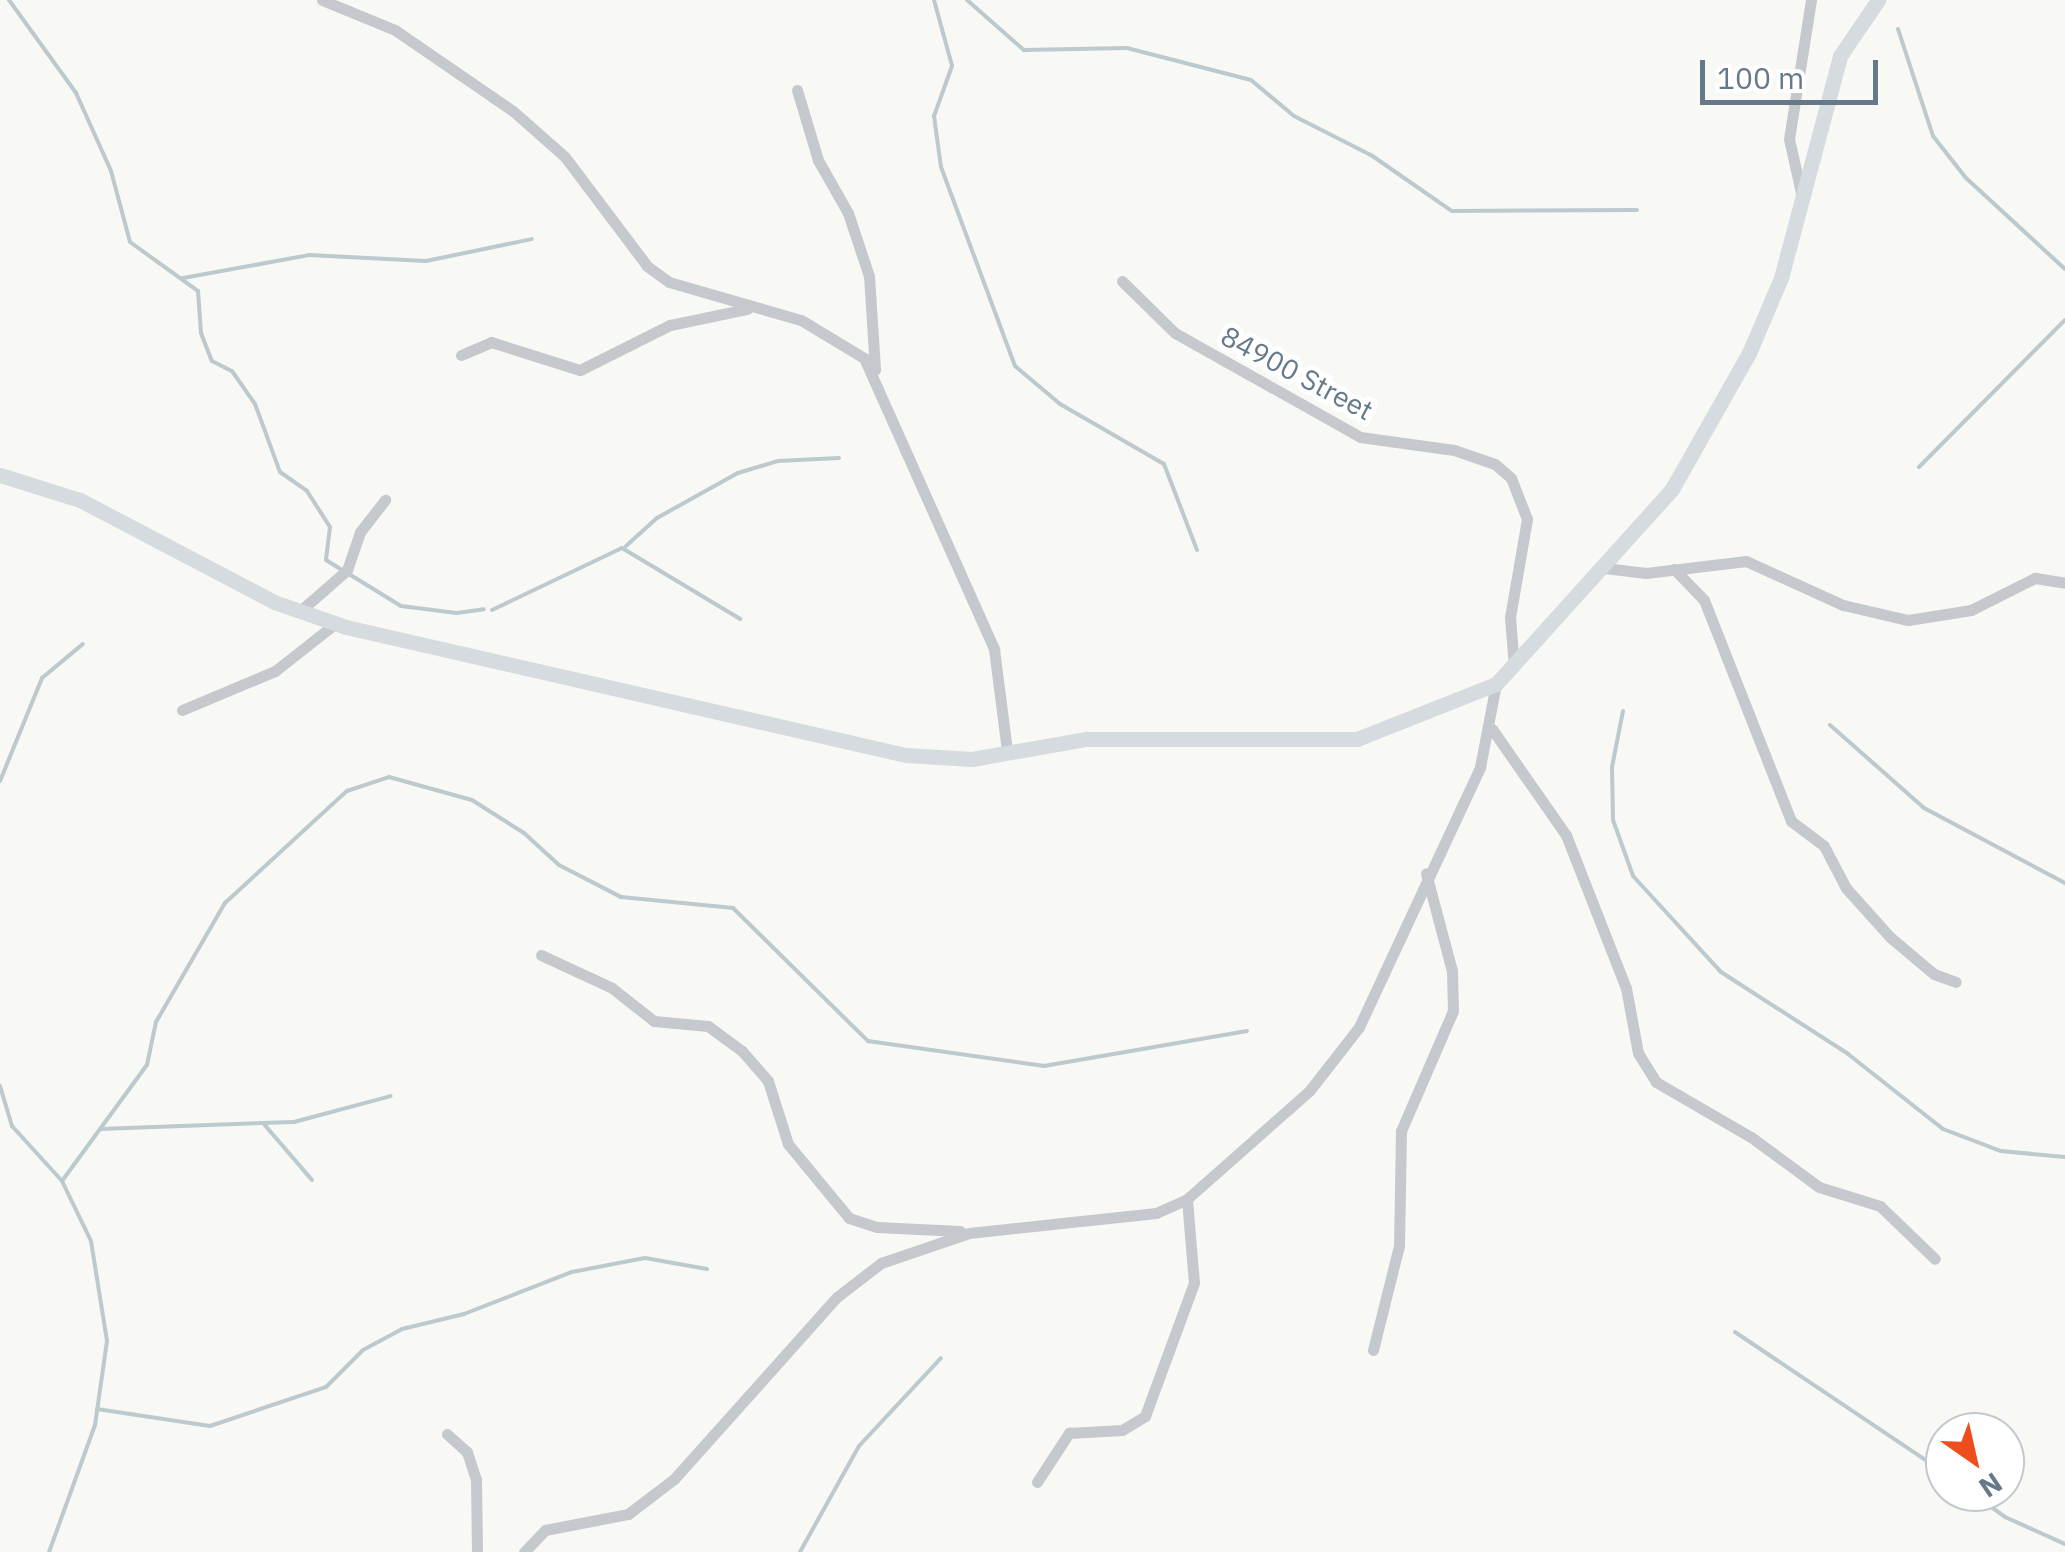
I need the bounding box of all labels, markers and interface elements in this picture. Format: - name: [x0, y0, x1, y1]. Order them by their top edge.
- scale bar: [1705, 40, 1882, 102]
- text: 100 m: [1717, 58, 1804, 97]
- street label: 84900 Street: [1215, 319, 1379, 427]
- north arrow: [1925, 1412, 2025, 1512]
- text: N: [1972, 1465, 2010, 1507]

